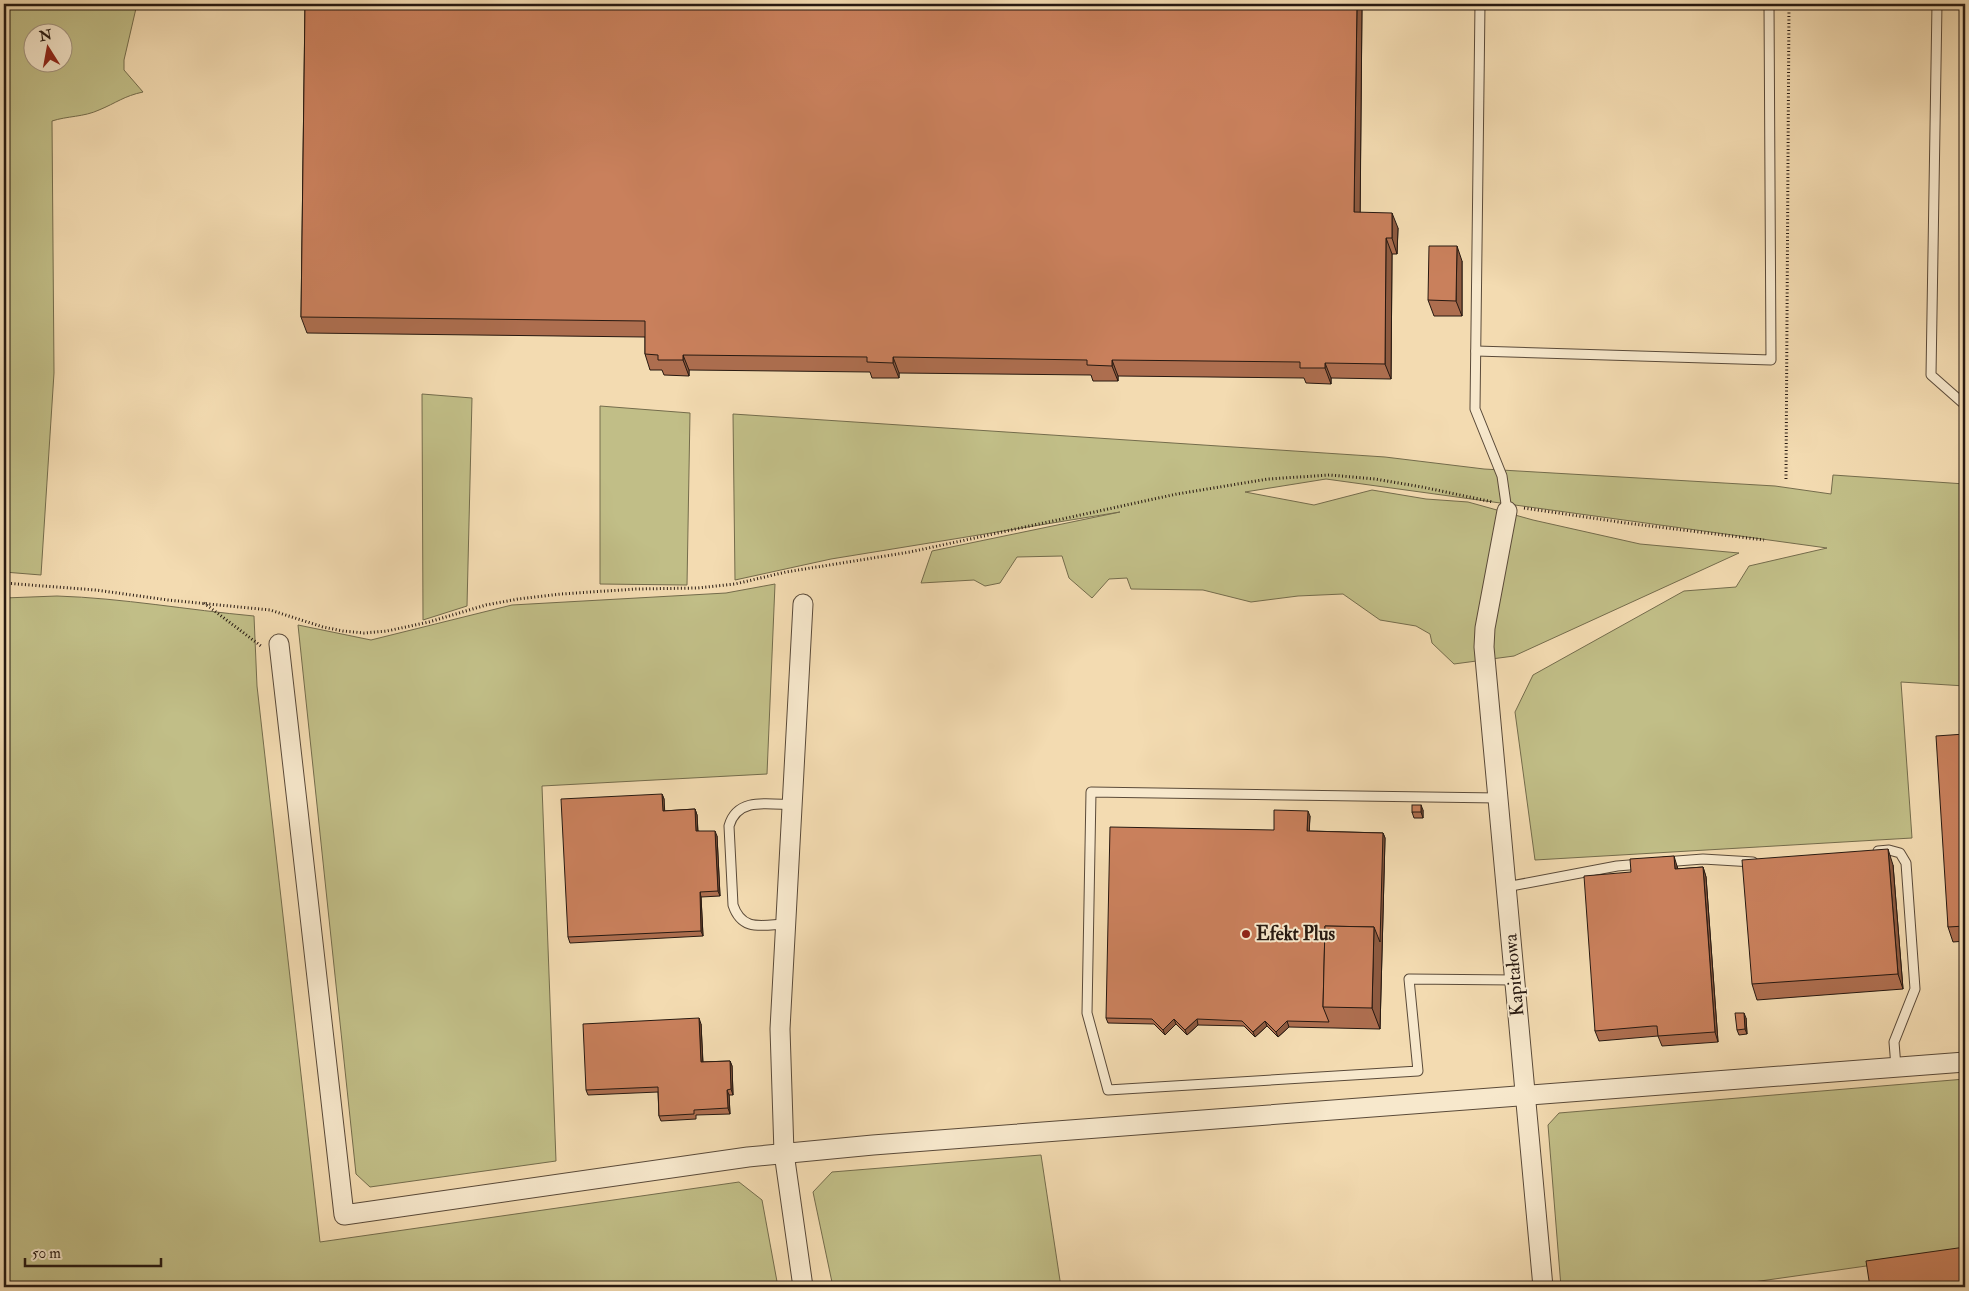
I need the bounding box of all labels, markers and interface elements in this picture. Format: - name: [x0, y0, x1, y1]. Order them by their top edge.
- north arrow: [22, 22, 72, 72]
- text: N: [37, 26, 54, 45]
- place label: Efekt Plus: [1256, 922, 1335, 946]
- marker: Efekt Plus: [1240, 928, 1252, 940]
- street label: Kapitałowa: [1498, 932, 1531, 1017]
- scale bar: [25, 1236, 161, 1268]
- text: 50 m: [32, 1244, 61, 1263]

